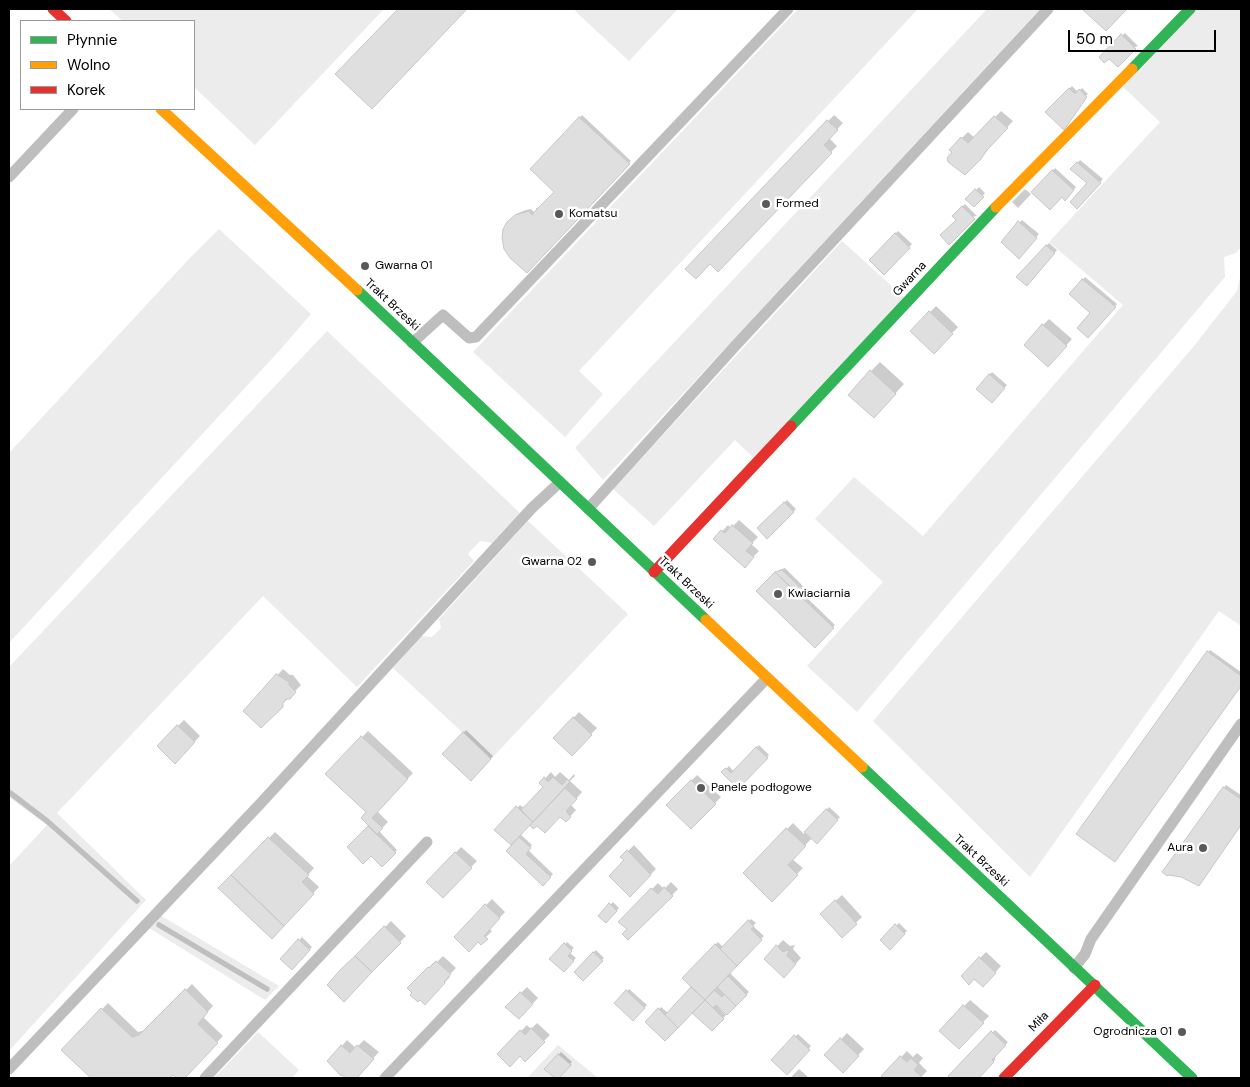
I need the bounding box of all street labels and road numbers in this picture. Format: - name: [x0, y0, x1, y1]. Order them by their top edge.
- street label: Gwarna: [890, 259, 930, 299]
- street label: Trakt Brzeski: [362, 276, 422, 334]
- street label: Trakt Brzeski: [656, 554, 716, 612]
- street label: Trakt Brzeski: [951, 832, 1011, 890]
- street label: Miła: [1026, 1009, 1052, 1035]

